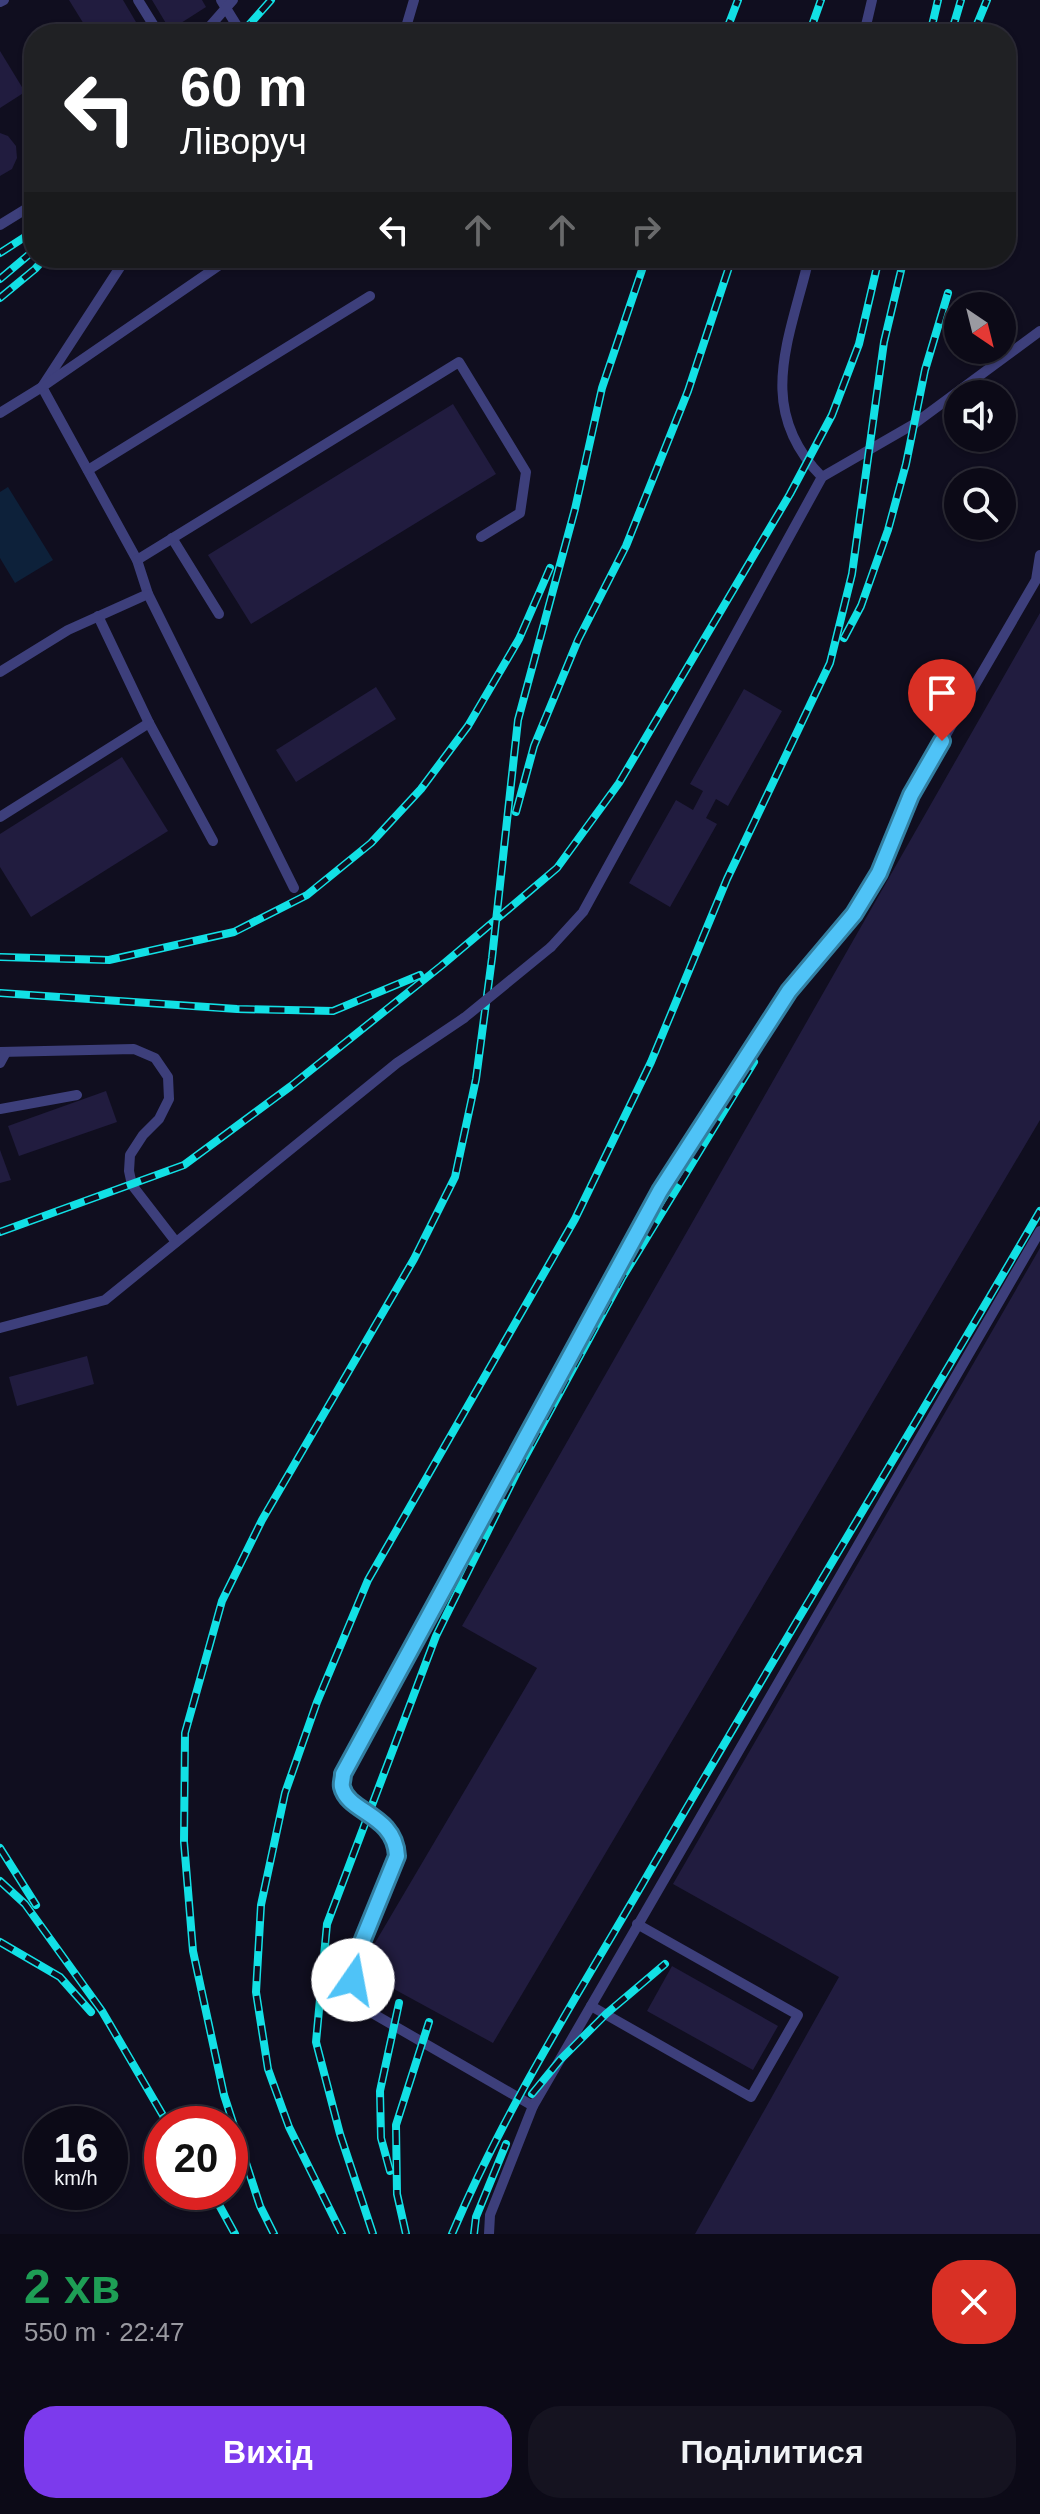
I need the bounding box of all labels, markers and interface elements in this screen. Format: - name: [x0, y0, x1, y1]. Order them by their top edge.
- text: 60 m: [180, 55, 308, 118]
- icon: left: [48, 56, 152, 160]
- text: Ліворуч: [180, 121, 307, 162]
- icon: left: [372, 208, 416, 252]
- icon: ahead: [456, 208, 500, 252]
- icon: ahead: [540, 208, 584, 252]
- icon: right: [624, 208, 668, 252]
- north arrow: [944, 292, 1016, 364]
- map controls: [944, 292, 1016, 540]
- button: sound: [944, 380, 1016, 452]
- button: search: [944, 468, 1016, 540]
- pin: [908, 659, 976, 741]
- icon: arrive: [920, 671, 964, 715]
- position arrow: [311, 1938, 395, 2022]
- speed limit sign: 20: [144, 2106, 248, 2210]
- text: 16: [54, 2126, 98, 2170]
- text: km/h: [54, 2167, 98, 2189]
- text: 2 хв: [24, 2260, 120, 2313]
- button: close: [932, 2260, 1016, 2344]
- text: 550 m · 22:47: [24, 2317, 184, 2347]
- button: Вихід: [24, 2406, 512, 2498]
- button: Поділитися: [528, 2406, 1016, 2498]

